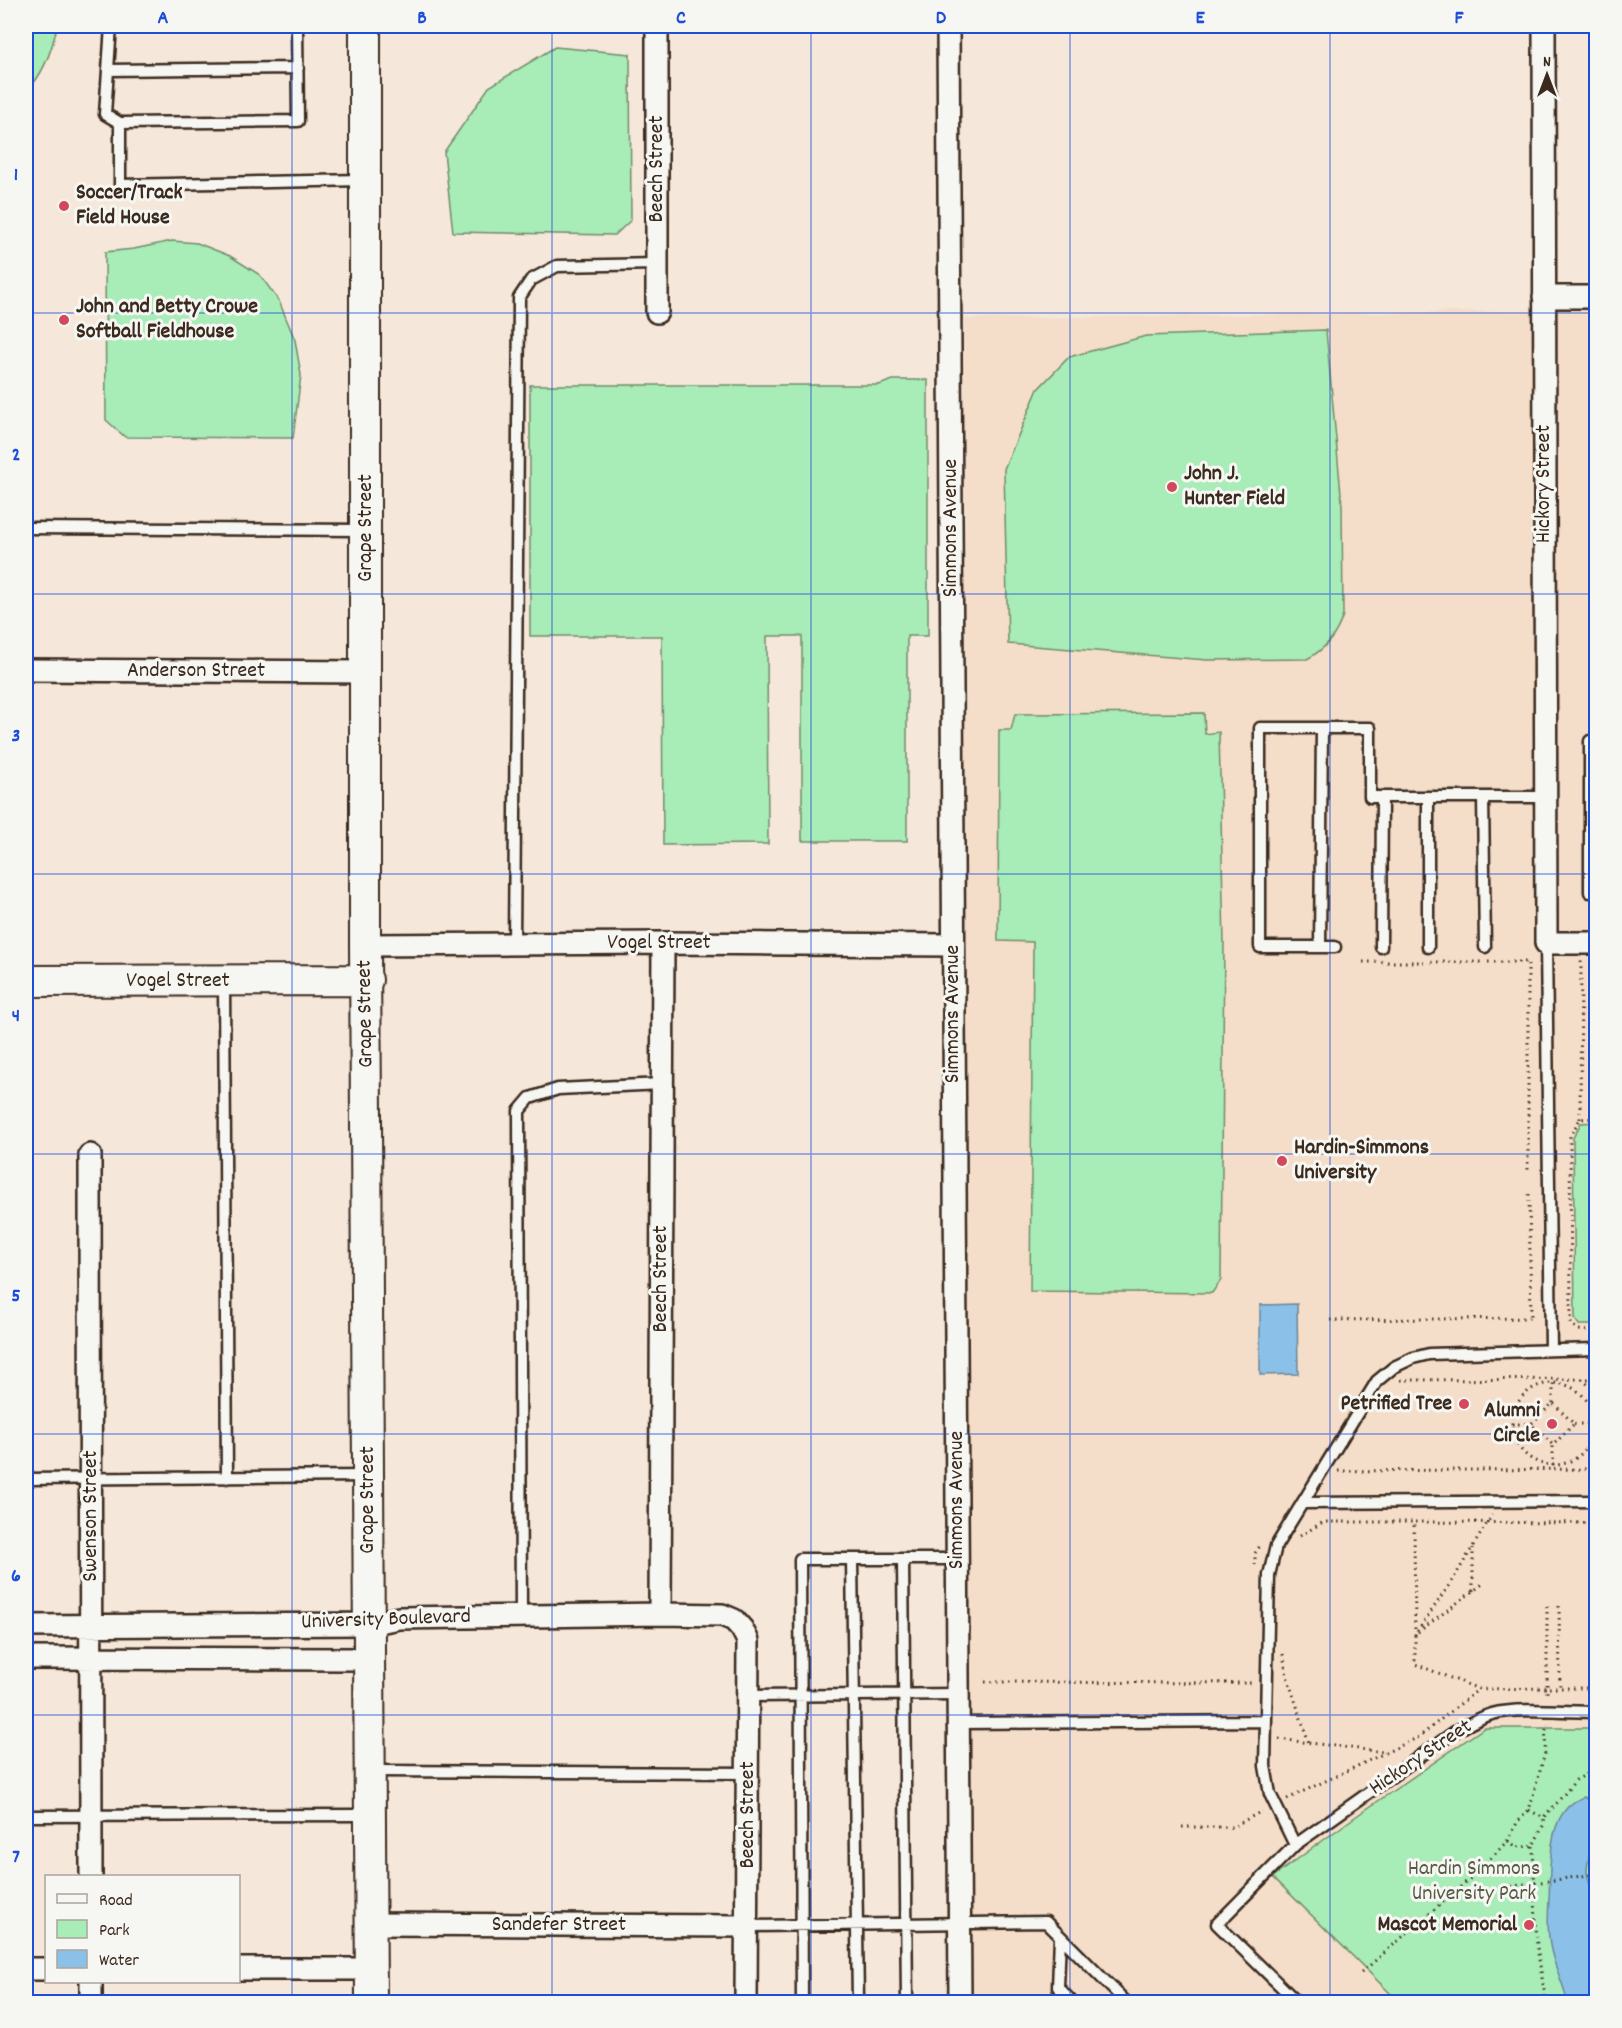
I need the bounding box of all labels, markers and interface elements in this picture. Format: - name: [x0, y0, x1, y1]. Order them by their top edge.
- text: A: [158, 5, 169, 33]
- text: B: [417, 5, 427, 33]
- text: C: [676, 5, 686, 33]
- text: D: [936, 5, 947, 33]
- text: E: [1195, 5, 1205, 33]
- text: F: [1455, 5, 1465, 33]
- north arrow: [1517, 45, 1577, 105]
- text: N: [1543, 51, 1551, 74]
- street label: Beech Street: [642, 115, 673, 223]
- text: 1: [14, 162, 18, 190]
- place label: Soccer/Track Field House: [76, 178, 182, 234]
- marker: Soccer/Track Field House: [57, 199, 71, 213]
- place label: John and Betty Crowe Softball Fieldhouse: [76, 292, 258, 348]
- marker: John and Betty Crowe Softball Fieldhouse: [57, 313, 71, 327]
- street label: Hickory Street: [1529, 425, 1560, 543]
- text: 2: [12, 442, 20, 470]
- street label: Simmons Avenue: [936, 459, 967, 597]
- place label: John J. Hunter Field: [1184, 459, 1285, 515]
- street label: Grape Street: [351, 474, 382, 582]
- marker: John J. Hunter Field: [1165, 480, 1179, 494]
- street label: Anderson Street: [127, 656, 265, 687]
- text: 3: [12, 723, 20, 751]
- street label: Vogel Street: [607, 928, 711, 959]
- street label: Simmons Avenue: [938, 945, 969, 1083]
- street label: Grape Street: [350, 960, 382, 1068]
- street label: Vogel Street: [126, 966, 230, 997]
- text: 4: [12, 1003, 20, 1031]
- place label: Hardin-Simmons University: [1294, 1133, 1429, 1189]
- marker: Hardin-Simmons University: [1275, 1154, 1289, 1168]
- street label: Beech Street: [646, 1225, 677, 1333]
- text: 5: [11, 1283, 21, 1311]
- place label: Petrified Tree: [1341, 1389, 1452, 1420]
- place label: Alumni Circle: [1484, 1396, 1540, 1452]
- marker: Petrified Tree: [1457, 1397, 1471, 1411]
- marker: Alumni Circle: [1545, 1417, 1559, 1431]
- street label: Simmons Avenue: [942, 1431, 973, 1569]
- street label: Grape Street: [353, 1446, 384, 1554]
- street label: Swenson Street: [76, 1450, 107, 1582]
- text: 6: [11, 1563, 21, 1591]
- street label: University Boulevard: [301, 1602, 471, 1638]
- street label: Hickory Street: [1363, 1712, 1479, 1804]
- street label: Beech Street: [733, 1761, 764, 1869]
- text: 7: [12, 1844, 20, 1872]
- park label: Hardin Simmons University Park: [1408, 1854, 1540, 1910]
- legend: [45, 1875, 240, 1983]
- text: Road: [99, 1889, 133, 1914]
- street label: Sandefer Street: [492, 1910, 626, 1941]
- place label: Mascot Memorial: [1378, 1910, 1518, 1941]
- marker: Mascot Memorial: [1522, 1918, 1536, 1932]
- text: Park: [99, 1919, 130, 1944]
- text: Water: [99, 1949, 139, 1974]

